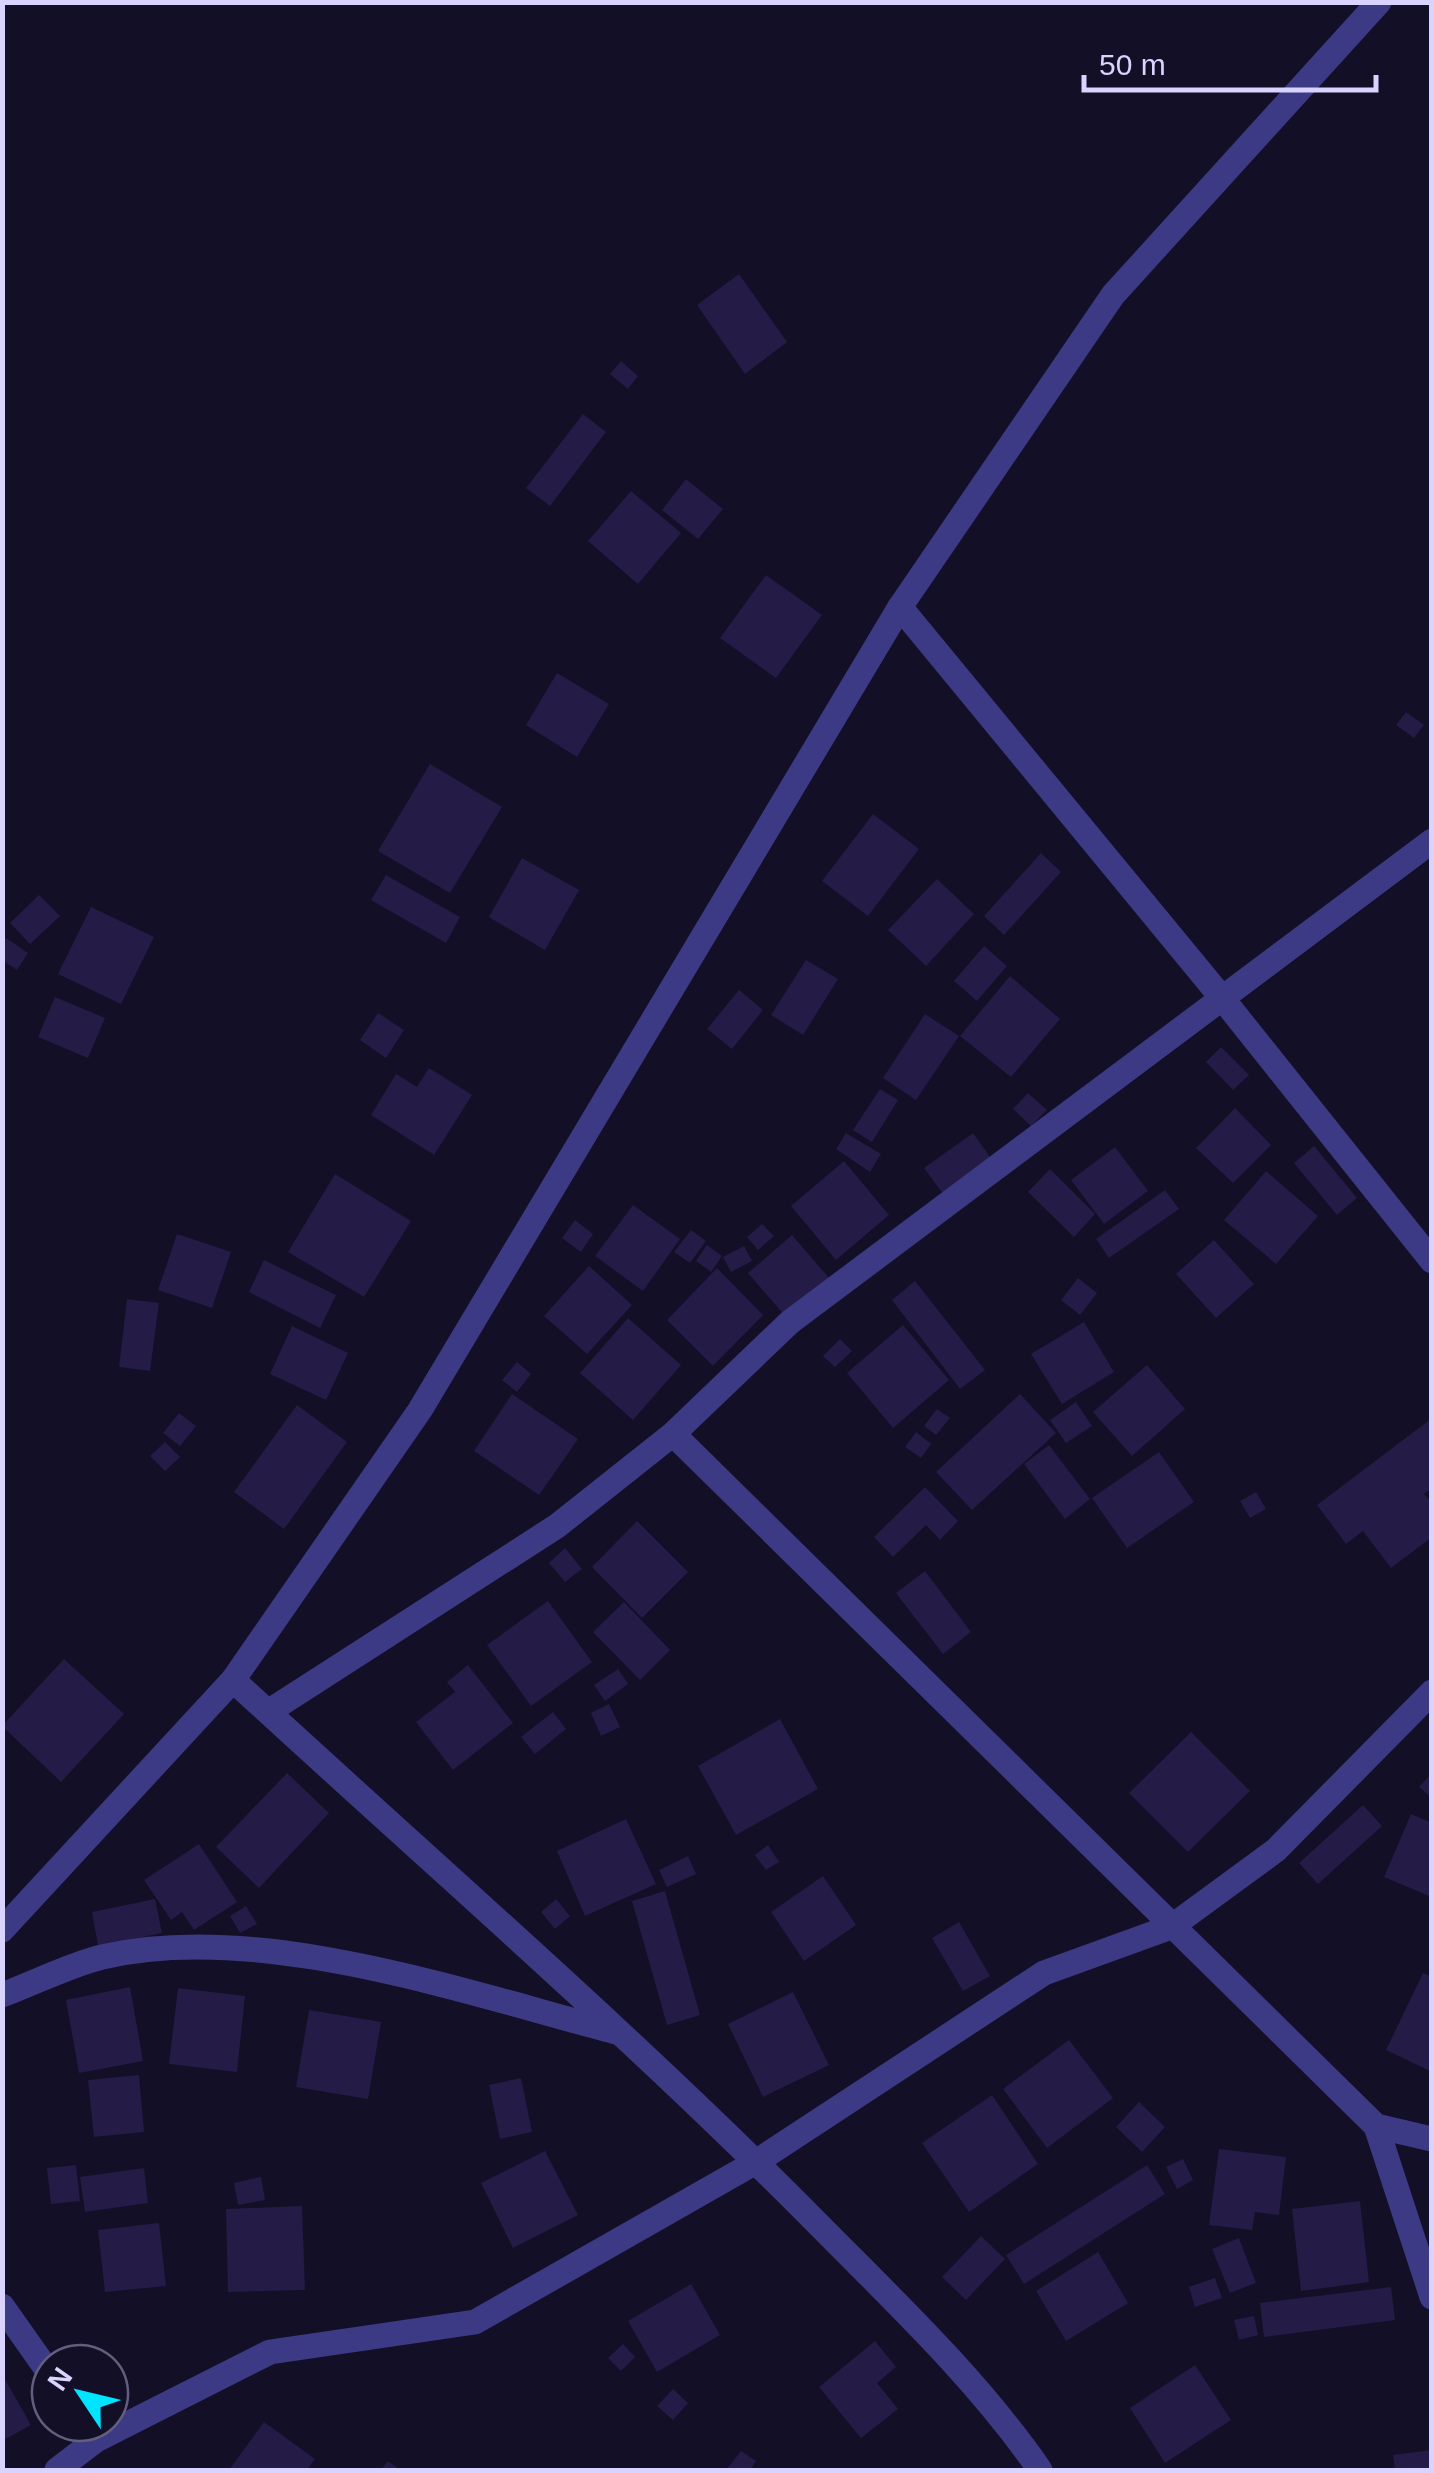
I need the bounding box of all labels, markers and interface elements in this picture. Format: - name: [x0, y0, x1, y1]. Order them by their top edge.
- scale bar: [1084, 30, 1376, 92]
- text: 50 m: [1099, 48, 1166, 81]
- north arrow: [30, 2343, 130, 2443]
- text: N: [41, 2362, 78, 2396]

